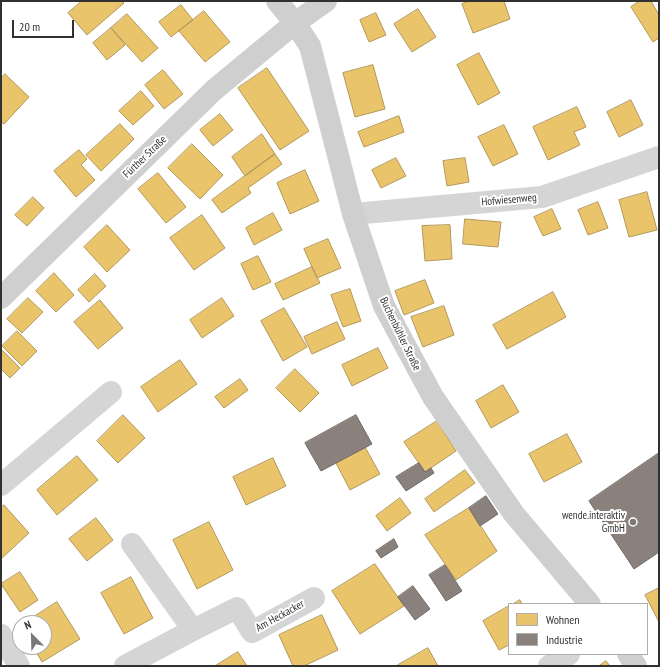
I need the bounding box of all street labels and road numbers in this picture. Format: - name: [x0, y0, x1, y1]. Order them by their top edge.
- street label: Fürther Straße: [120, 133, 170, 181]
- street label: Hofwiesenweg: [481, 191, 537, 209]
- street label: Buchenbühler Straße: [377, 295, 423, 373]
- street label: Am Heckacker: [254, 597, 306, 635]

